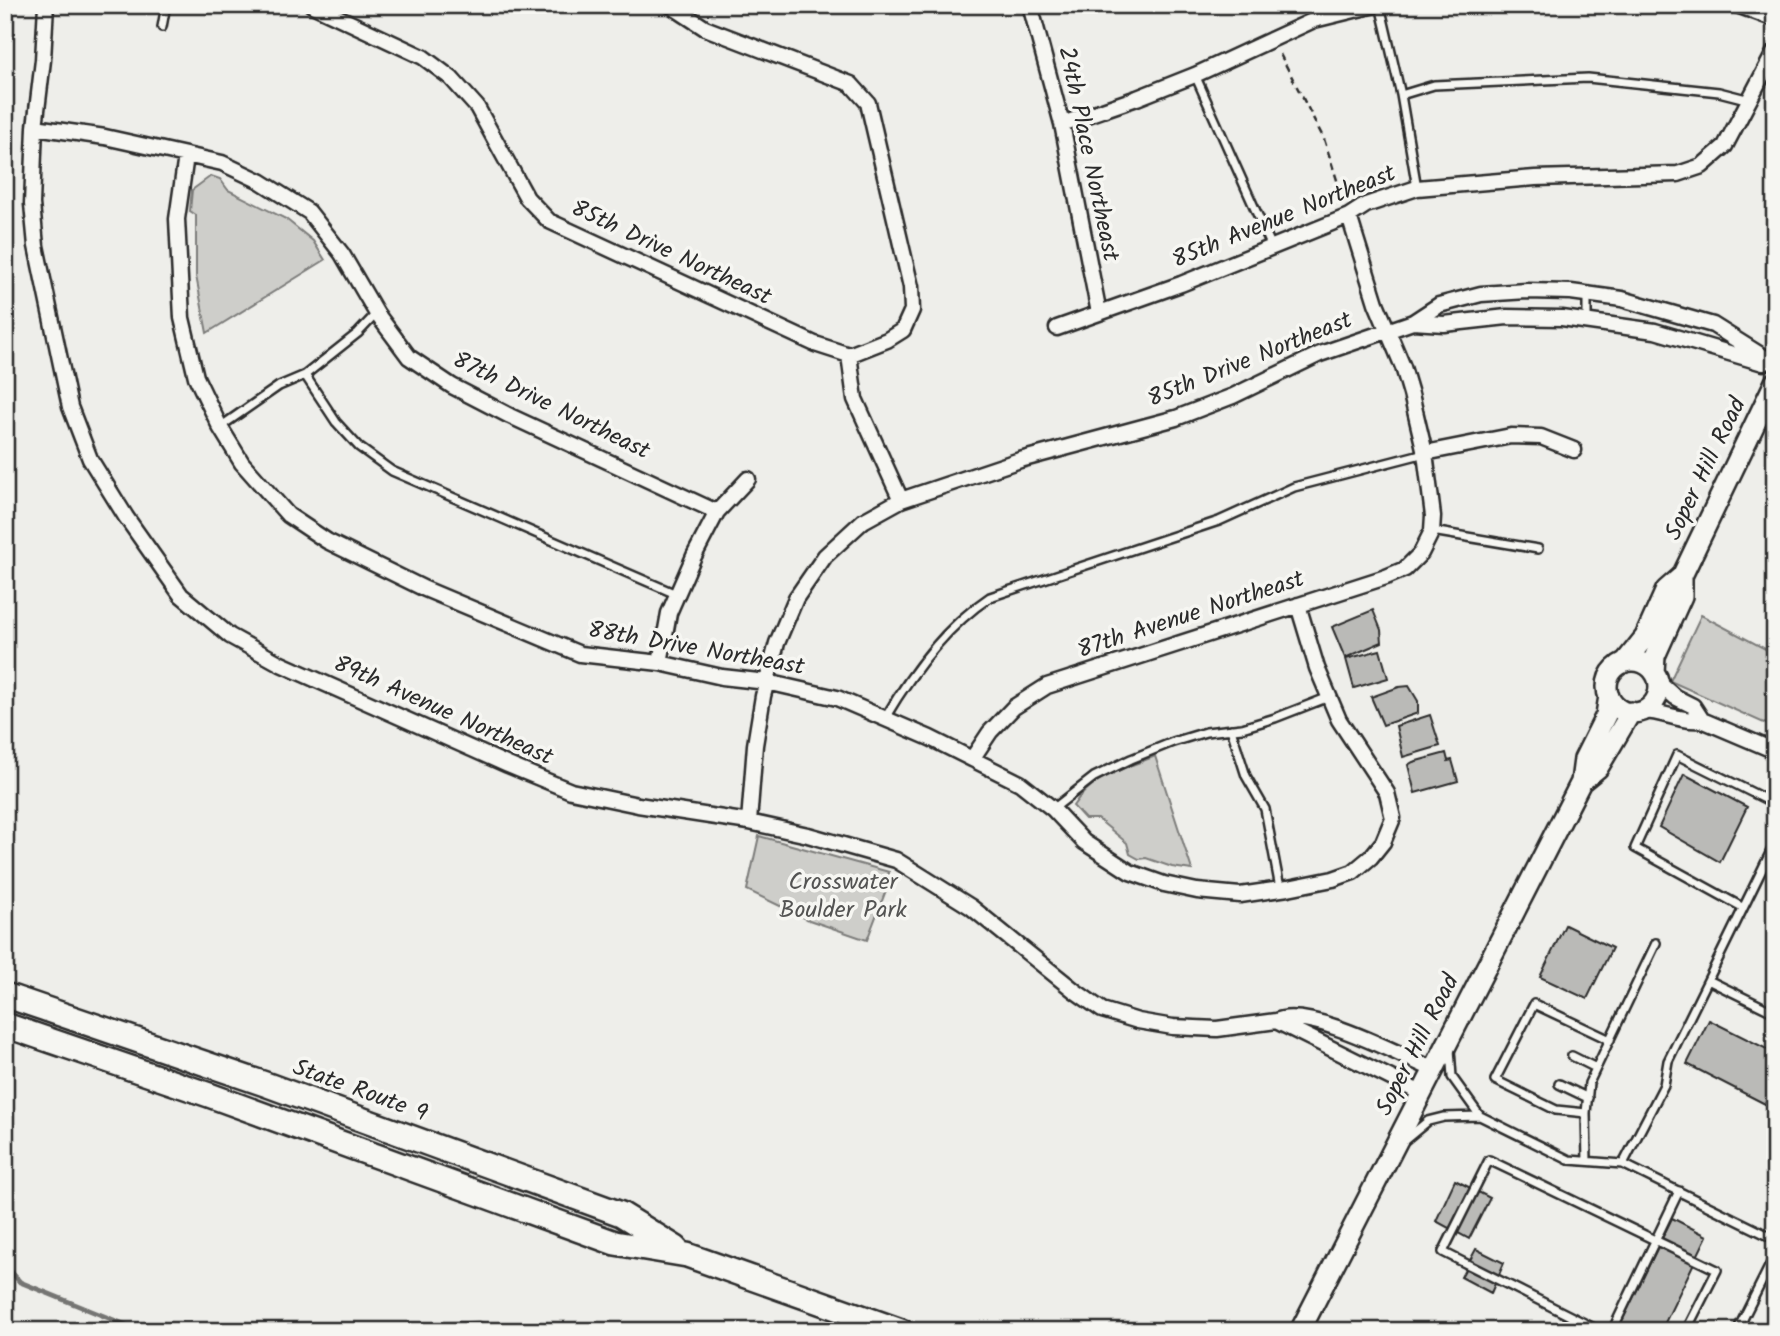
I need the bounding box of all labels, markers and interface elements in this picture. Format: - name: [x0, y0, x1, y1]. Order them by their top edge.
- street label: 24th Place Northeast: [1046, 43, 1130, 266]
- street label: 85th Avenue Northeast: [1166, 154, 1402, 280]
- street label: 85th Drive Northeast: [564, 189, 778, 317]
- street label: 85th Drive Northeast: [1142, 301, 1359, 419]
- street label: 87th Drive Northeast: [445, 341, 657, 471]
- street label: Soper Hill Road: [1655, 390, 1758, 547]
- street label: 87th Avenue Northeast: [1073, 560, 1310, 670]
- street label: 88th Drive Northeast: [585, 611, 808, 687]
- street label: 89th Avenue Northeast: [327, 645, 560, 777]
- park label: Crosswater Boulder Park: [779, 863, 907, 930]
- street label: Soper Hill Road: [1365, 966, 1471, 1123]
- street label: State Route 9: [287, 1049, 433, 1134]

